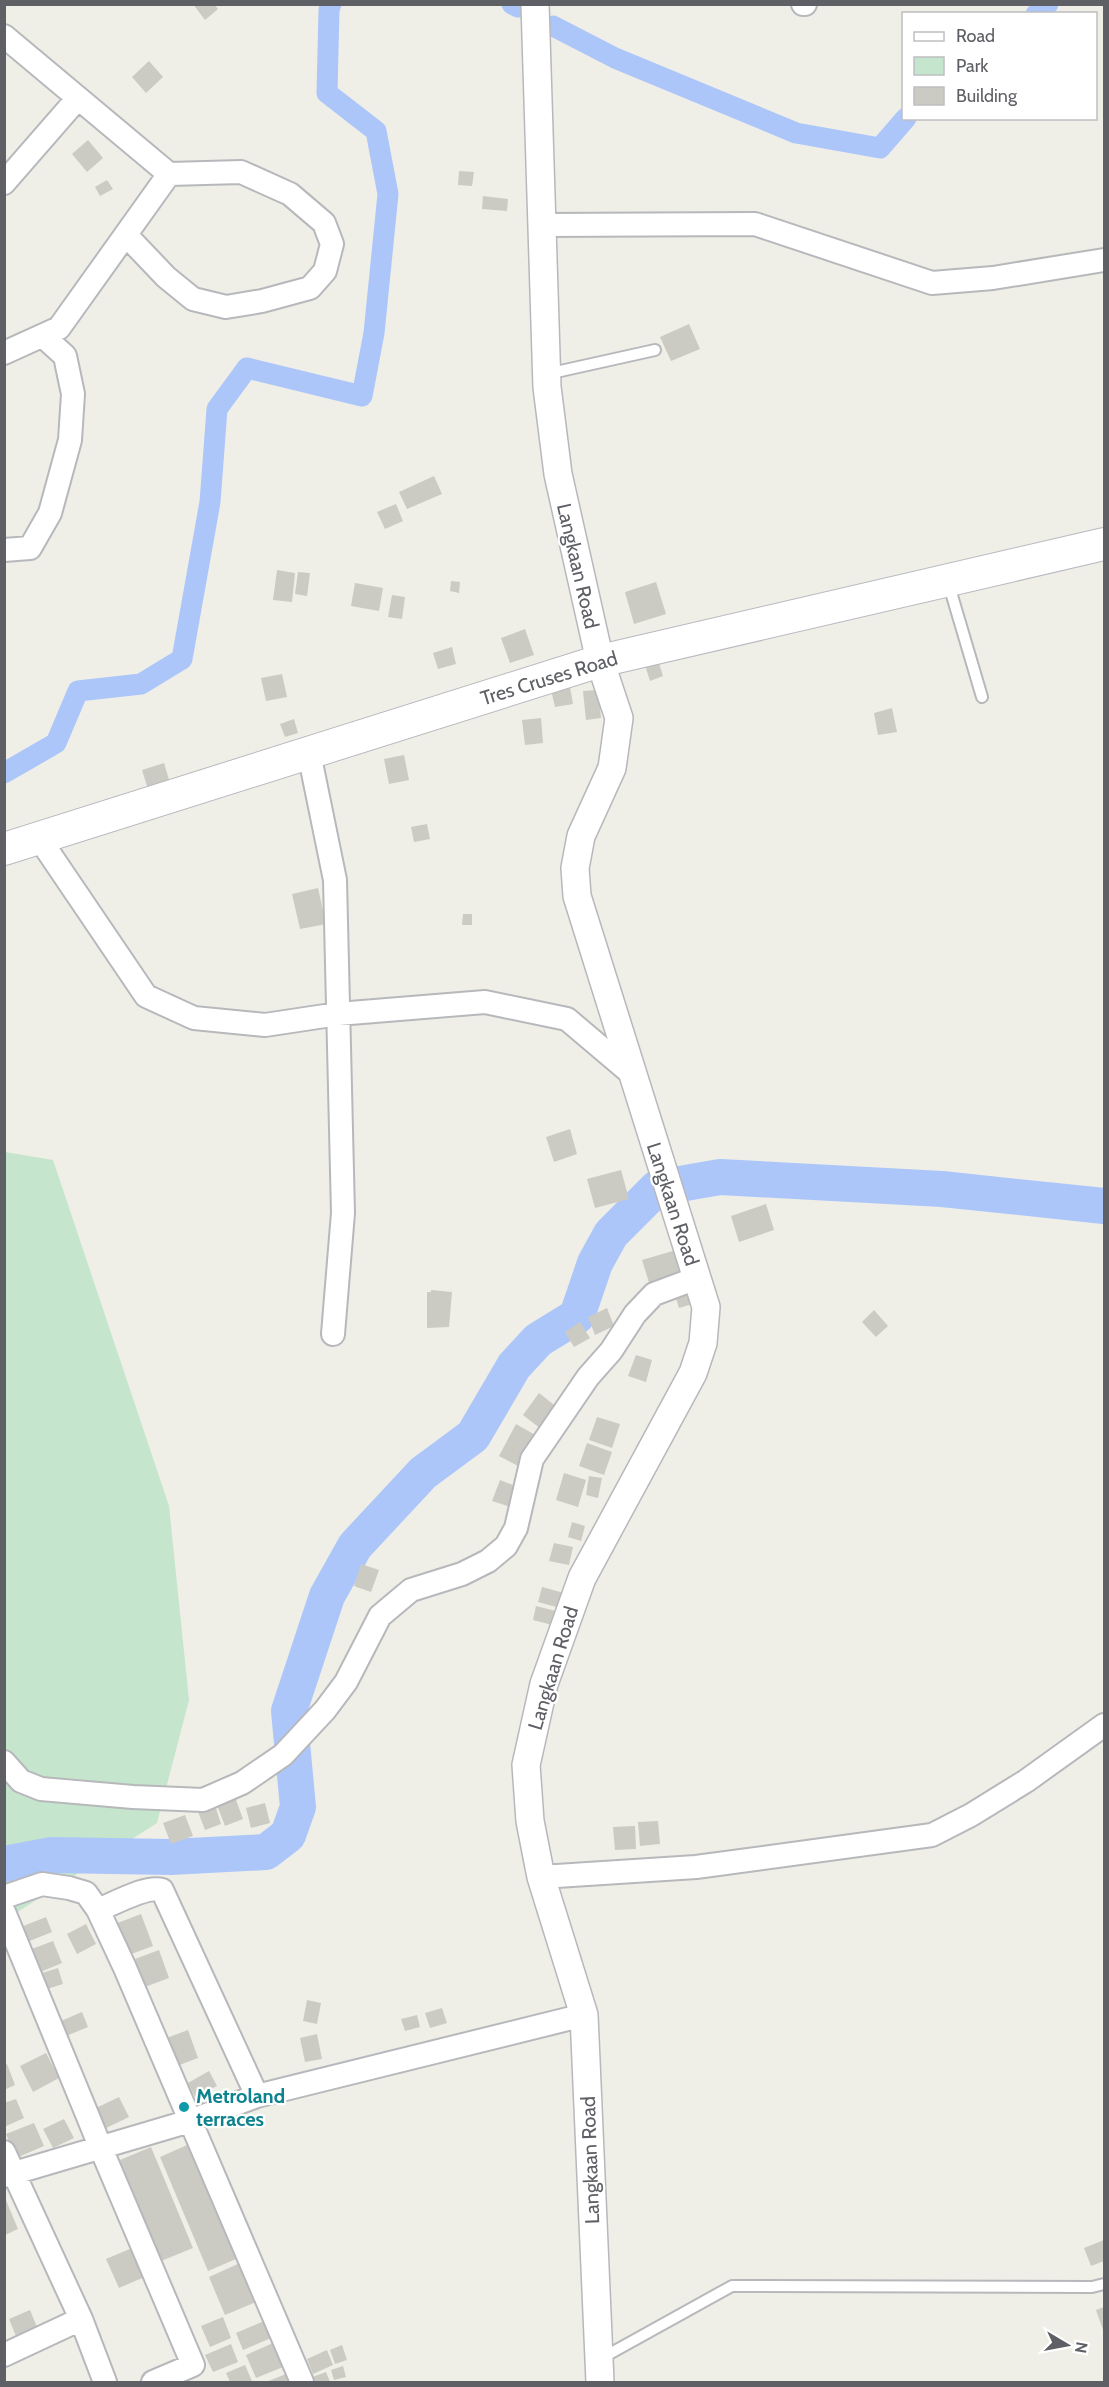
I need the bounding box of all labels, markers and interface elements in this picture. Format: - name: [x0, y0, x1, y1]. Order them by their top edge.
- legend: [902, 12, 1097, 120]
- text: Road: [956, 25, 995, 47]
- text: Park: [956, 55, 989, 77]
- text: Building: [956, 85, 1018, 107]
- street label: Langkaan Road: [552, 501, 604, 631]
- street label: Tres Cruses Road: [478, 646, 620, 710]
- street label: Langkaan Road: [642, 1139, 704, 1269]
- street label: Langkaan Road: [523, 1603, 583, 1733]
- place label: Metroland terraces: [196, 2084, 285, 2131]
- street label: Langkaan Road: [576, 2096, 604, 2224]
- marker: Metroland terraces: [177, 2100, 191, 2114]
- north arrow: [1037, 2315, 1097, 2375]
- text: N: [1071, 2340, 1092, 2355]

